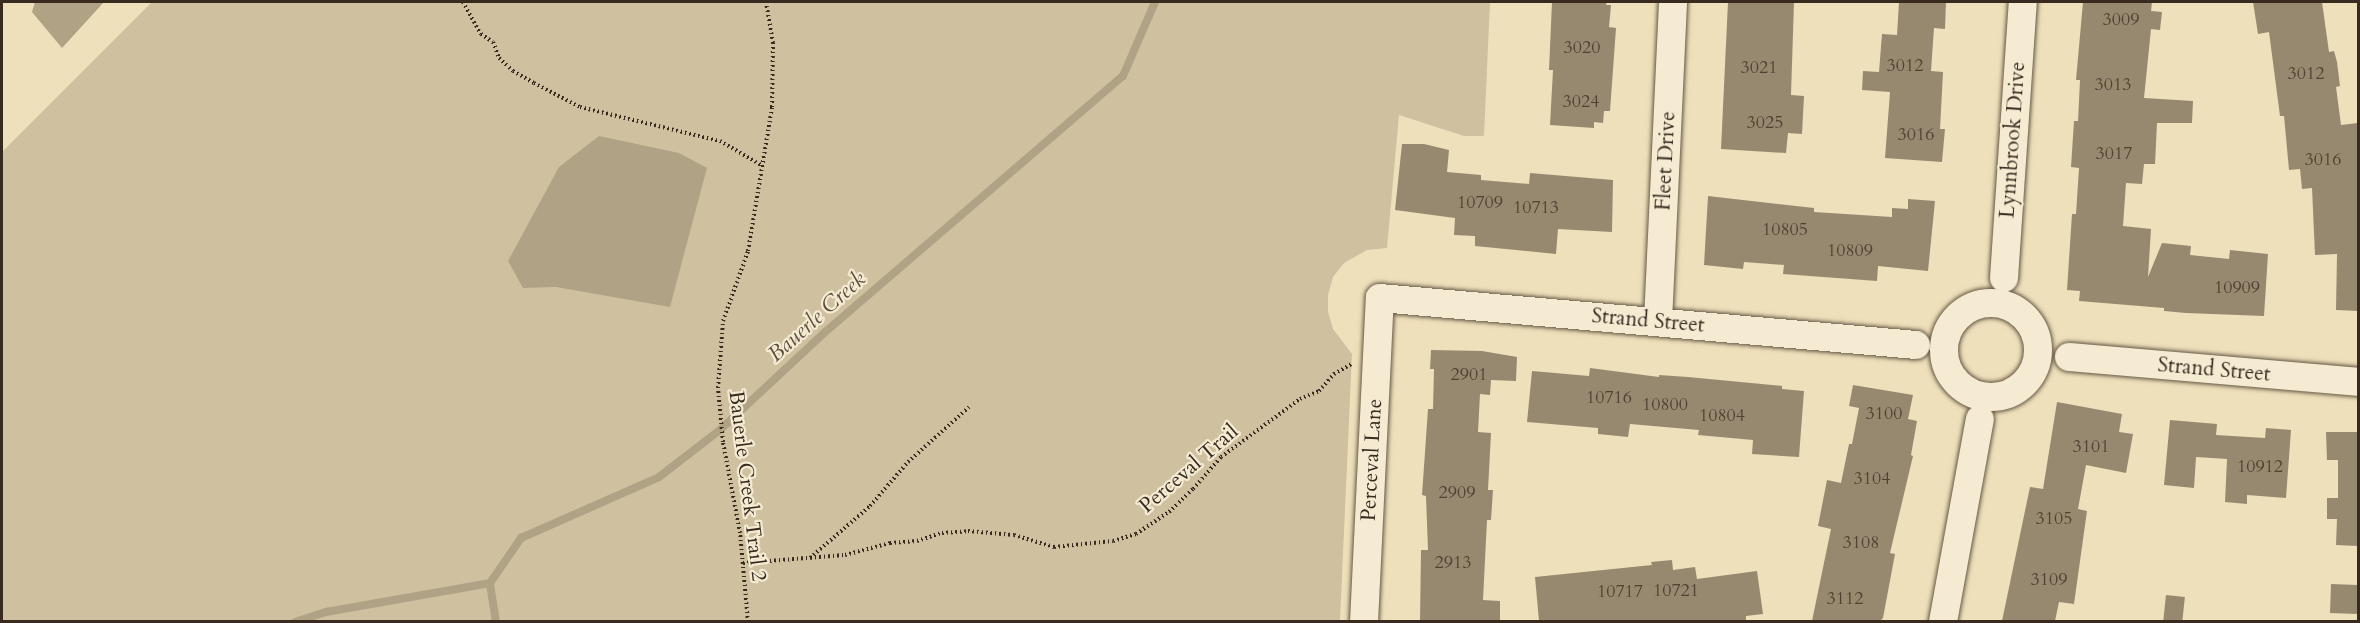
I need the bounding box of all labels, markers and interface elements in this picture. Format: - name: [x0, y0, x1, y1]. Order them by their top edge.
- house number: 3009: [2103, 9, 2139, 31]
- house number: 3020: [1564, 37, 1600, 59]
- house number: 3012: [1887, 55, 1923, 77]
- house number: 3021: [1741, 57, 1777, 79]
- street label: Lynnbrook Drive: [1995, 61, 2031, 219]
- house number: 3012: [2288, 63, 2324, 85]
- house number: 3013: [2095, 74, 2131, 96]
- house number: 3024: [1563, 91, 1599, 113]
- street label: Fleet Drive: [1651, 111, 1681, 211]
- house number: 3025: [1747, 112, 1783, 134]
- house number: 3016: [1898, 124, 1934, 146]
- house number: 3017: [2096, 143, 2132, 165]
- house number: 3016: [2305, 149, 2341, 171]
- house number: 10709: [1457, 192, 1503, 214]
- house number: 10713: [1513, 197, 1559, 219]
- house number: 10805: [1762, 219, 1808, 241]
- house number: 10809: [1827, 240, 1873, 262]
- water label: Bauerle Creek: [763, 266, 871, 368]
- house number: 10909: [2214, 277, 2260, 299]
- street label: Strand Street: [1591, 304, 1705, 338]
- street label: Strand Street: [2157, 353, 2271, 387]
- house number: 2901: [1451, 364, 1487, 386]
- house number: 10716: [1586, 387, 1632, 409]
- street label: Bauerle Creek Trail 2: [723, 389, 771, 583]
- house number: 10800: [1642, 394, 1688, 416]
- street label: Perceval Lane: [1356, 398, 1388, 522]
- house number: 3100: [1866, 403, 1902, 425]
- house number: 10804: [1699, 405, 1745, 427]
- street label: Perceval Trail: [1134, 419, 1244, 519]
- house number: 3101: [2073, 436, 2109, 458]
- house number: 10912: [2237, 456, 2283, 478]
- house number: 3104: [1854, 468, 1890, 490]
- house number: 2909: [1439, 482, 1475, 504]
- house number: 3105: [2036, 508, 2072, 530]
- house number: 3108: [1843, 532, 1879, 554]
- house number: 2913: [1435, 552, 1471, 574]
- house number: 3109: [2031, 569, 2067, 591]
- house number: 10721: [1653, 580, 1699, 602]
- house number: 10717: [1597, 581, 1643, 603]
- house number: 3112: [1827, 588, 1863, 610]

